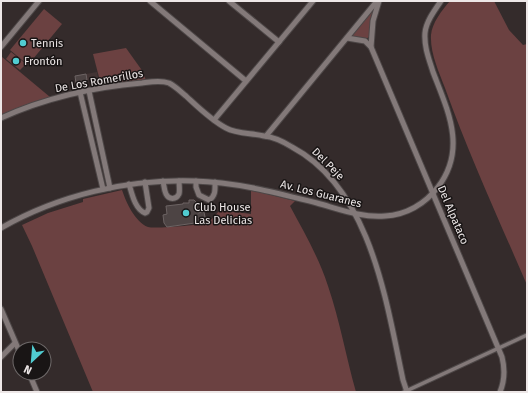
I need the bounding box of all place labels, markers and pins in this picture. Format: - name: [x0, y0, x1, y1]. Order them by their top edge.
- place label: Tennis: [31, 37, 63, 50]
- marker: Tennis: [18, 38, 28, 48]
- place label: Frontón: [24, 55, 62, 68]
- marker: Frontón: [11, 56, 21, 66]
- place label: Club House Las Delicias: [194, 201, 252, 227]
- marker: Club House Las Delicias: [181, 208, 191, 218]

